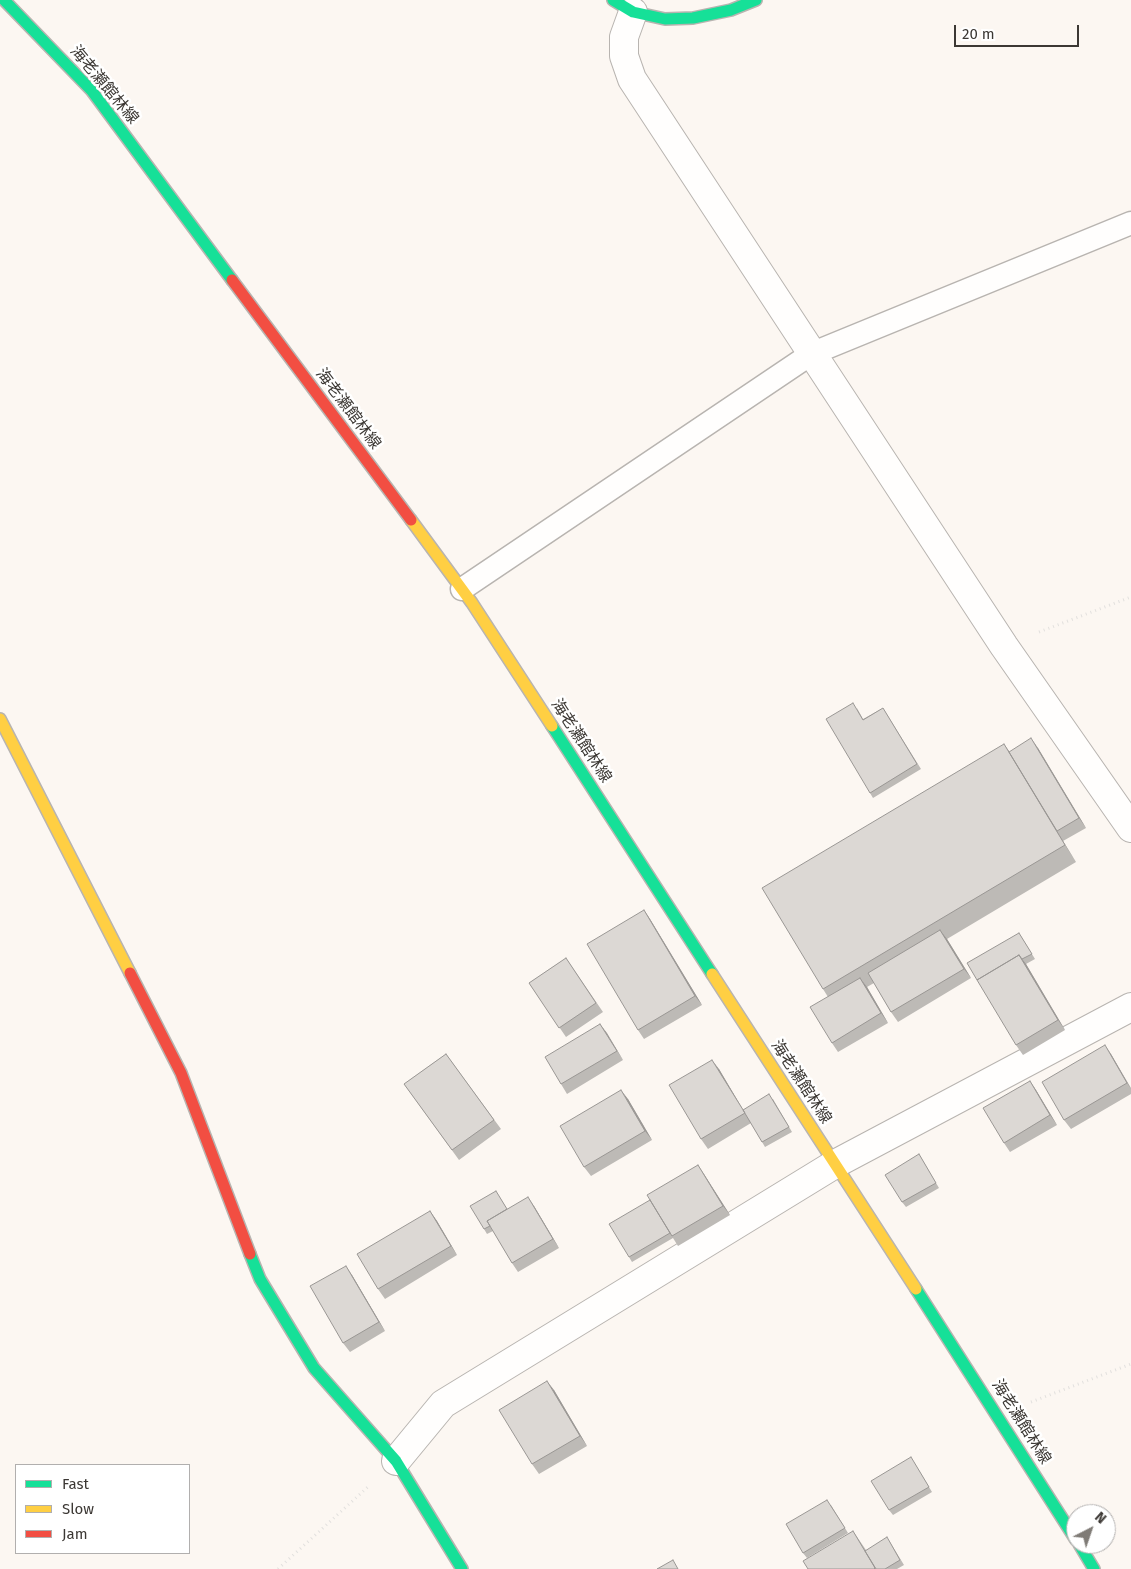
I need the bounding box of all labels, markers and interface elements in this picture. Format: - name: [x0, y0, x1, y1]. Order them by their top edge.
- scale bar: [956, 15, 1081, 47]
- text: 20 m: [962, 25, 995, 43]
- street label: 海老瀬館林線: [66, 42, 142, 128]
- street label: 海老瀬館林線: [311, 365, 385, 453]
- street label: 海老瀬館林線: [547, 696, 615, 786]
- street label: 海老瀬館林線: [767, 1037, 835, 1127]
- street label: 海老瀬館林線: [987, 1376, 1055, 1468]
- legend: [15, 1464, 190, 1554]
- text: Fast: [62, 1475, 89, 1493]
- text: Slow: [62, 1500, 94, 1518]
- north arrow: [1066, 1504, 1116, 1554]
- text: N: [1091, 1509, 1110, 1528]
- text: Jam: [62, 1525, 88, 1543]

